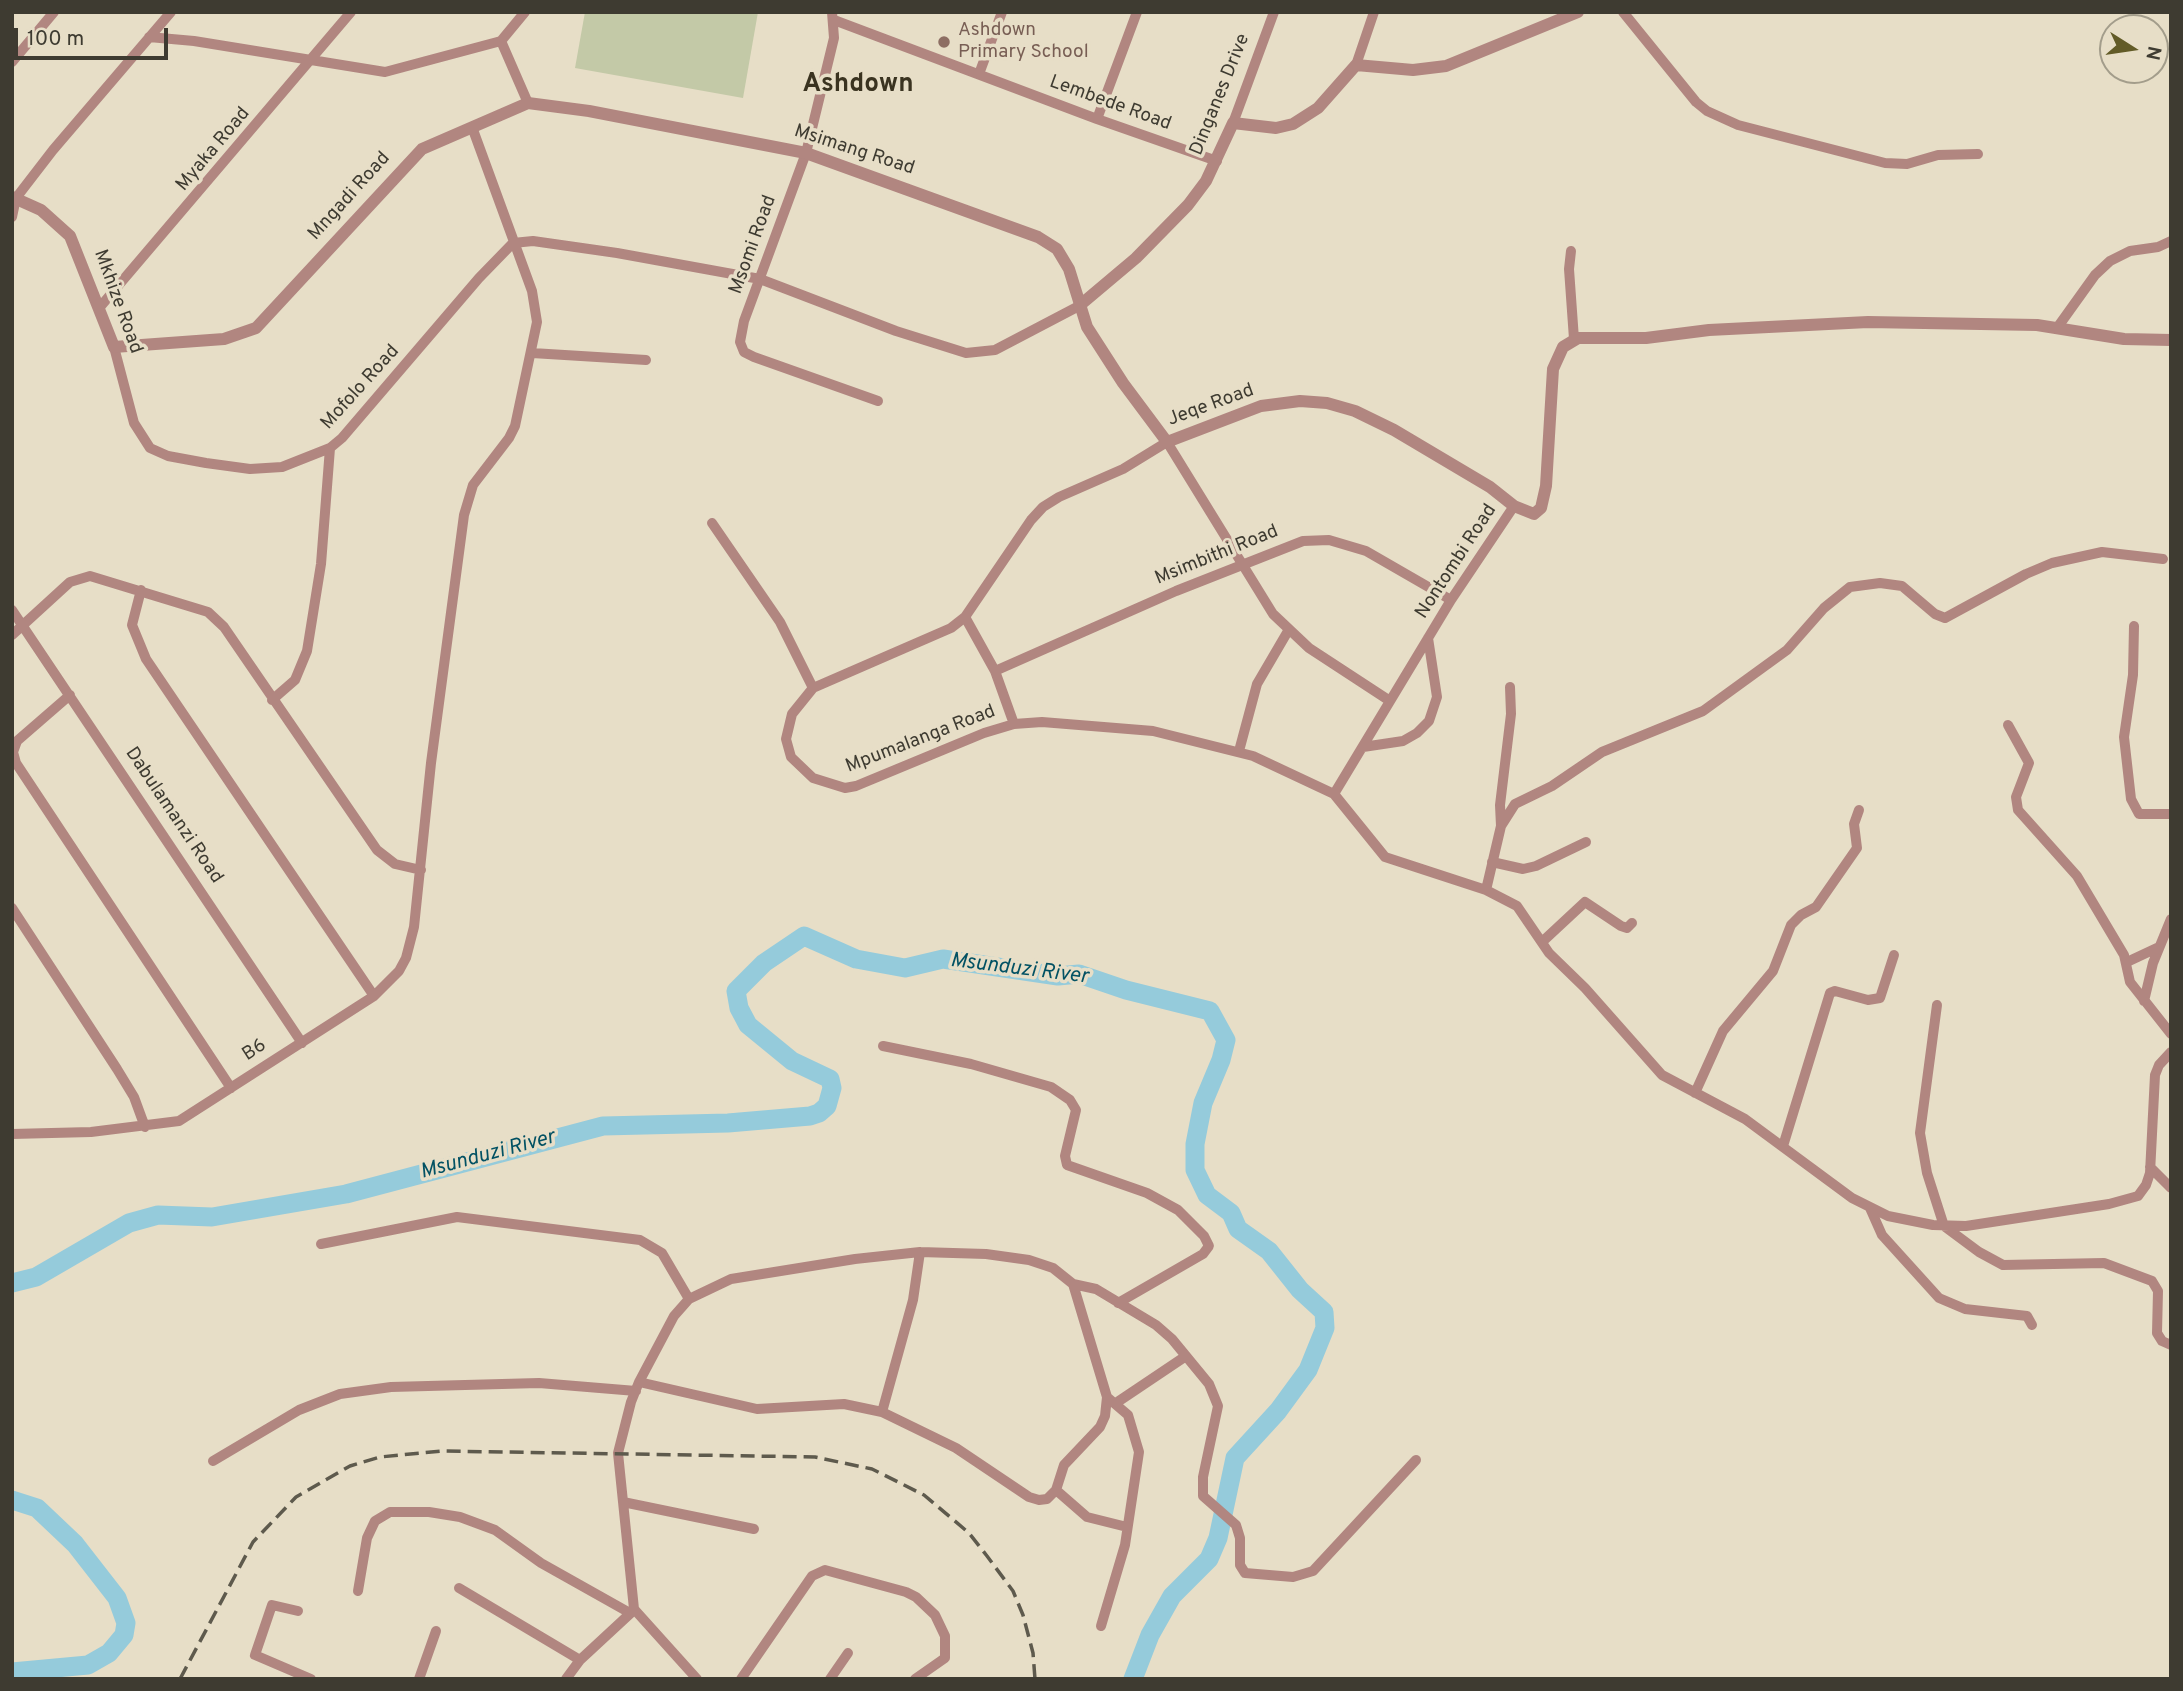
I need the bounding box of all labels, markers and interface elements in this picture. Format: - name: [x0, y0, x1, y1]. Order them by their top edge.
- scale bar: [18, 14, 172, 58]
- north arrow: [2099, 14, 2169, 84]
- place label: Ashdown Primary School: [958, 20, 1089, 64]
- text: 100 m: [27, 26, 84, 53]
- street label: Dinganes Drive: [1186, 31, 1256, 159]
- marker: Ashdown Primary School: [936, 34, 952, 50]
- text: N: [2139, 44, 2166, 62]
- district label: Ashdown: [802, 70, 914, 102]
- street label: Lembede Road: [1046, 71, 1174, 137]
- street label: Myaka Road: [172, 103, 256, 197]
- street label: Msimang Road: [791, 121, 917, 181]
- street label: Mngadi Road: [304, 148, 396, 246]
- street label: Msomi Road: [726, 192, 782, 298]
- street label: Mkhize Road: [88, 247, 146, 357]
- street label: Mofolo Road: [317, 341, 405, 435]
- street label: Jeqe Road: [1165, 380, 1257, 432]
- street label: Nontombi Road: [1412, 500, 1502, 624]
- street label: Msimbithi Road: [1152, 521, 1282, 591]
- street label: Mpumalanga Road: [843, 701, 999, 779]
- street label: Dabulamanzi Road: [119, 744, 227, 888]
- water label: Msunduzi River: [949, 949, 1089, 991]
- street label: B6: [239, 1035, 271, 1067]
- water label: Msunduzi River: [418, 1126, 558, 1186]

